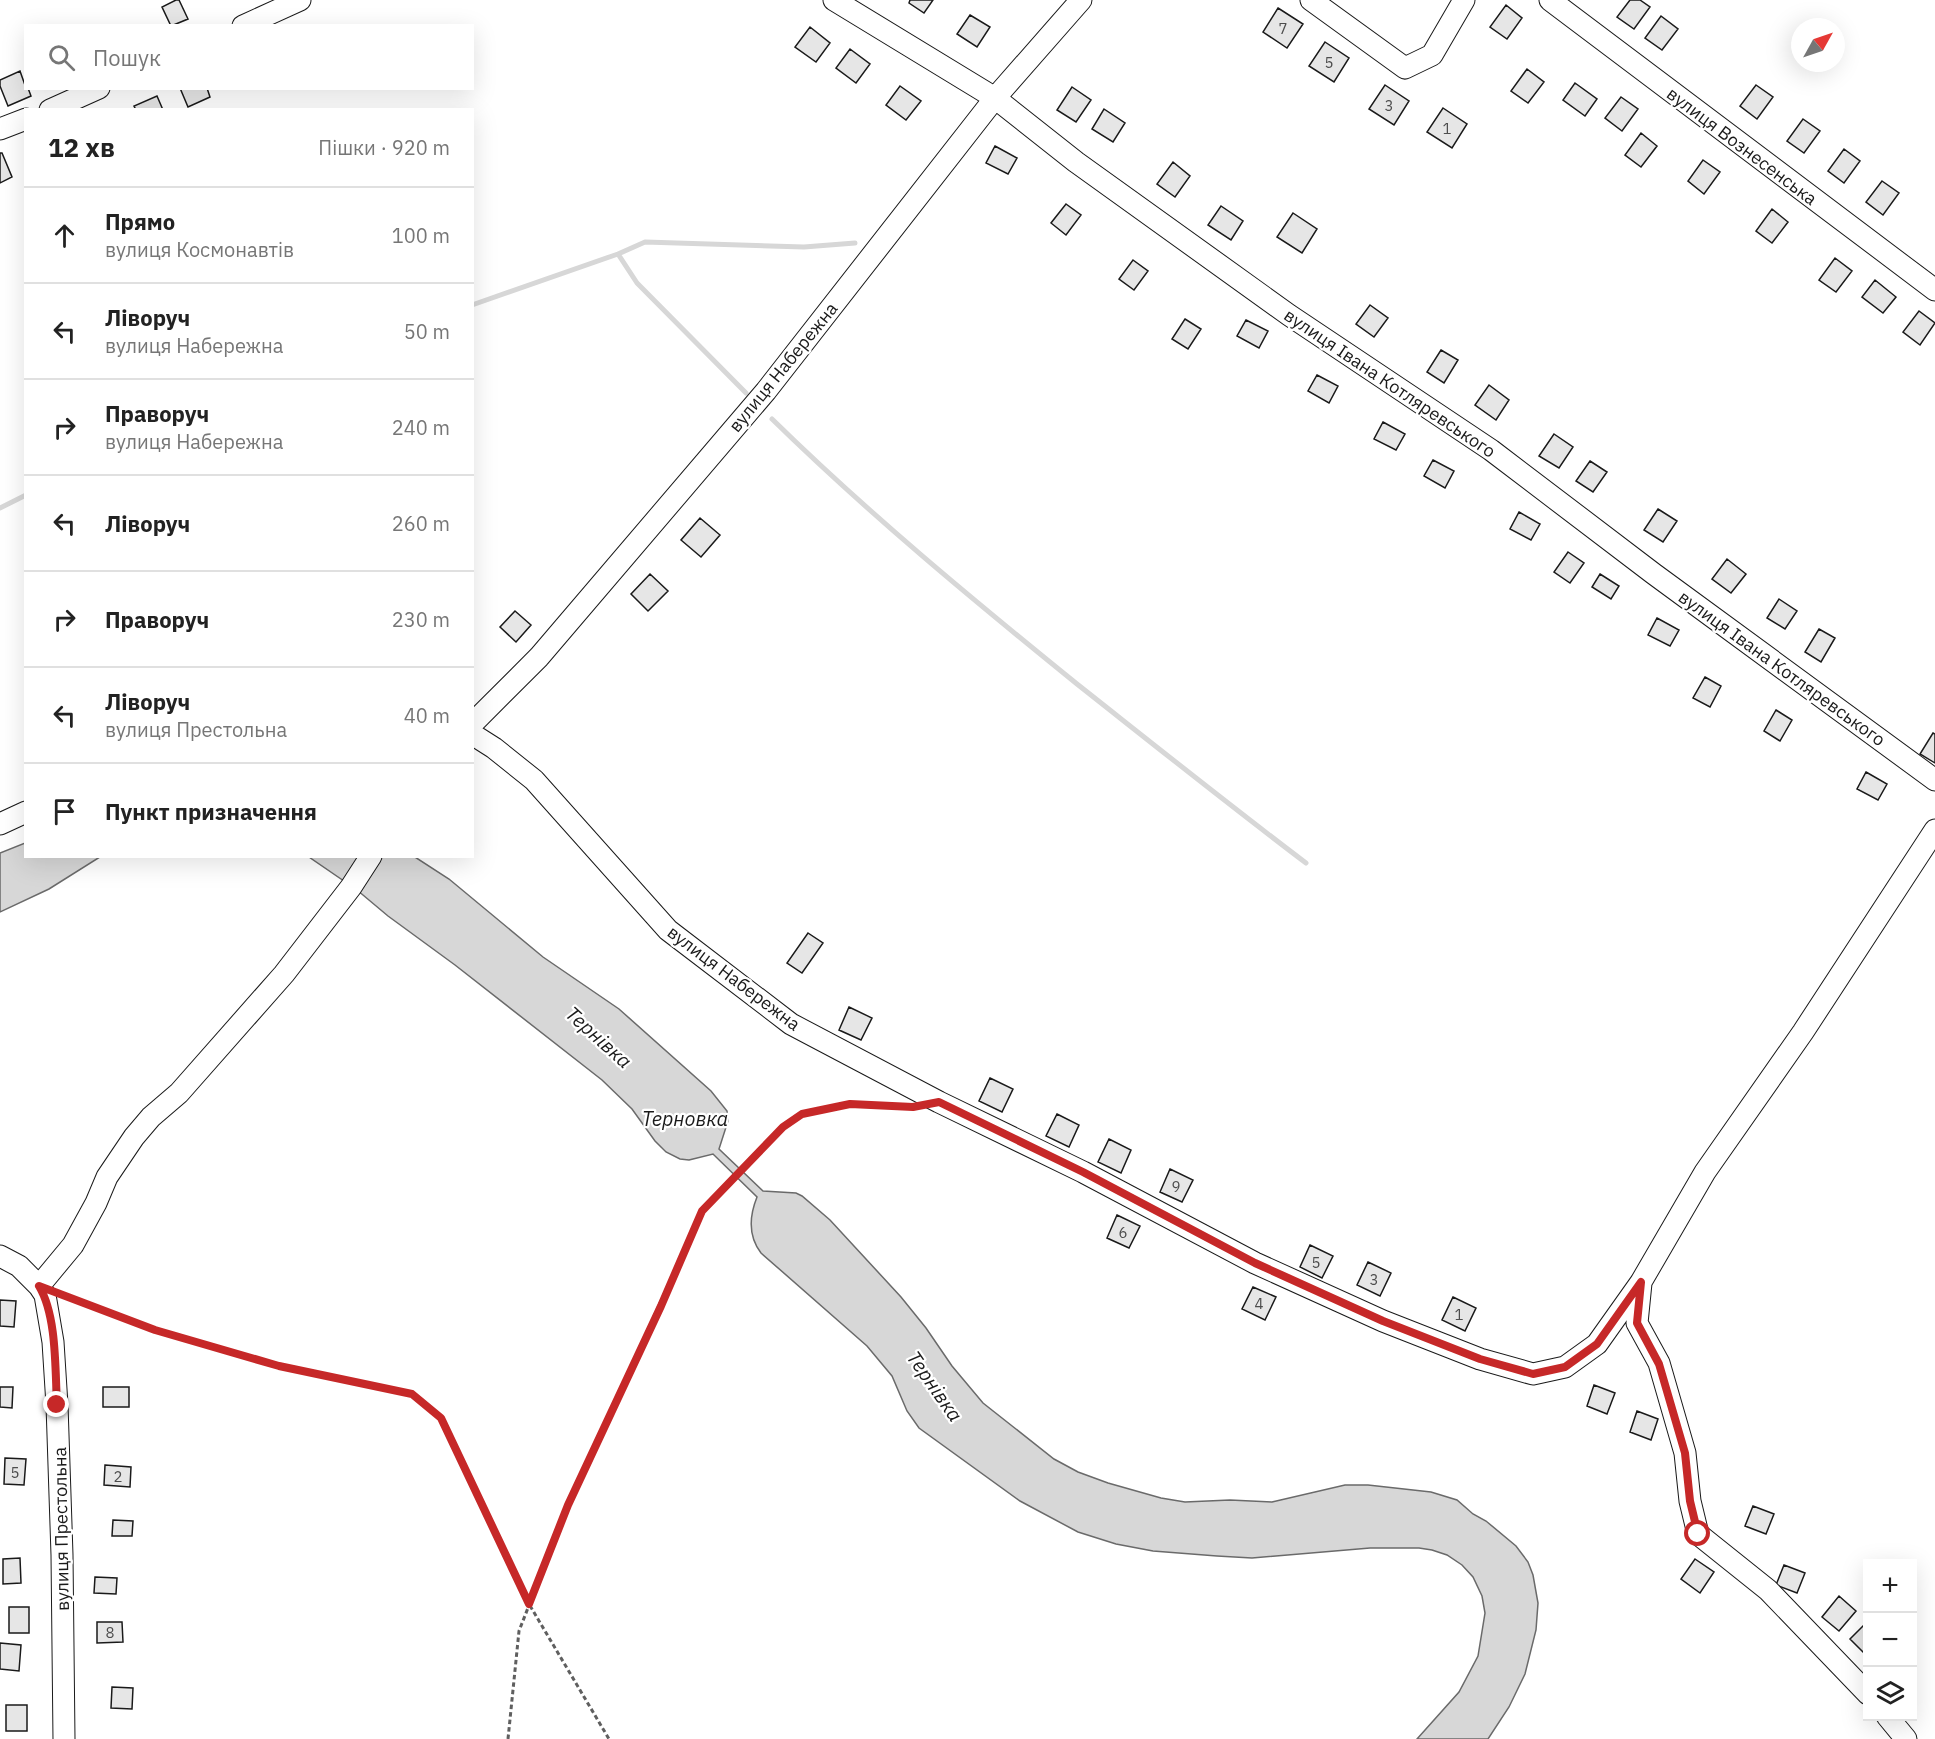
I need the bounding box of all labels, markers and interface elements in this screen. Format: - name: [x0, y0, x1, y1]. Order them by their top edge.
- north arrow: [1791, 18, 1845, 72]
- house number: 7: [1278, 19, 1288, 38]
- search box: [24, 24, 474, 90]
- icon: search: [45, 41, 78, 74]
- text: Пошук: [93, 43, 161, 72]
- house number: 5: [1324, 53, 1334, 72]
- street label: вулиця Вознесенська: [1662, 82, 1822, 210]
- house number: 3: [1384, 96, 1394, 115]
- house number: 1: [1442, 119, 1452, 138]
- text: 12 хв: [48, 130, 115, 164]
- text: Пішки · 920 m: [318, 134, 450, 161]
- text: Прямо: [105, 207, 175, 236]
- icon: ahead: [48, 219, 81, 252]
- text: 100 m: [392, 222, 450, 249]
- text: вулиця Космонавтів: [105, 236, 294, 263]
- street label: вулиця Набережна: [724, 297, 843, 437]
- text: Ліворуч: [105, 303, 190, 332]
- street label: вулиця Івана Котляревського: [1280, 303, 1500, 463]
- icon: left: [48, 315, 81, 348]
- text: 50 m: [404, 318, 450, 345]
- text: вулиця Набережна: [105, 332, 283, 359]
- text: Праворуч: [105, 399, 209, 428]
- icon: right: [48, 411, 81, 444]
- text: 240 m: [392, 414, 450, 441]
- text: вулиця Набережна: [105, 428, 283, 455]
- icon: left: [48, 507, 81, 540]
- text: Ліворуч: [105, 509, 190, 538]
- text: 260 m: [392, 510, 450, 537]
- street label: вулиця Івана Котляревського: [1674, 585, 1890, 751]
- icon: right: [48, 603, 81, 636]
- text: Праворуч: [105, 605, 209, 634]
- text: 230 m: [392, 606, 450, 633]
- text: Ліворуч: [105, 687, 190, 716]
- icon: left: [48, 699, 81, 732]
- text: 40 m: [404, 702, 450, 729]
- text: вулиця Престольна: [105, 716, 287, 743]
- icon: arrive: [48, 795, 81, 828]
- text: Пункт призначення: [105, 797, 317, 826]
- street label: вулиця Набережна: [663, 920, 805, 1036]
- water label: Тернівка: [560, 1000, 638, 1074]
- water label: Терновка: [642, 1105, 728, 1132]
- house number: 9: [1171, 1177, 1181, 1196]
- house number: 6: [1118, 1223, 1128, 1242]
- house number: 5: [1311, 1253, 1321, 1272]
- house number: 3: [1369, 1270, 1379, 1289]
- house number: 4: [1254, 1294, 1264, 1313]
- house number: 1: [1454, 1305, 1464, 1324]
- water label: Тернівка: [901, 1345, 969, 1427]
- route end: [43, 1391, 69, 1417]
- street label: вулиця Престольна: [48, 1446, 74, 1611]
- house number: 5: [10, 1463, 20, 1482]
- house number: 2: [113, 1467, 123, 1486]
- route start: [1684, 1520, 1710, 1546]
- map controls: [1863, 1559, 1917, 1721]
- button: +: [1863, 1559, 1917, 1613]
- button: −: [1863, 1613, 1917, 1667]
- house number: 8: [105, 1623, 115, 1642]
- button: layers: [1863, 1667, 1917, 1721]

